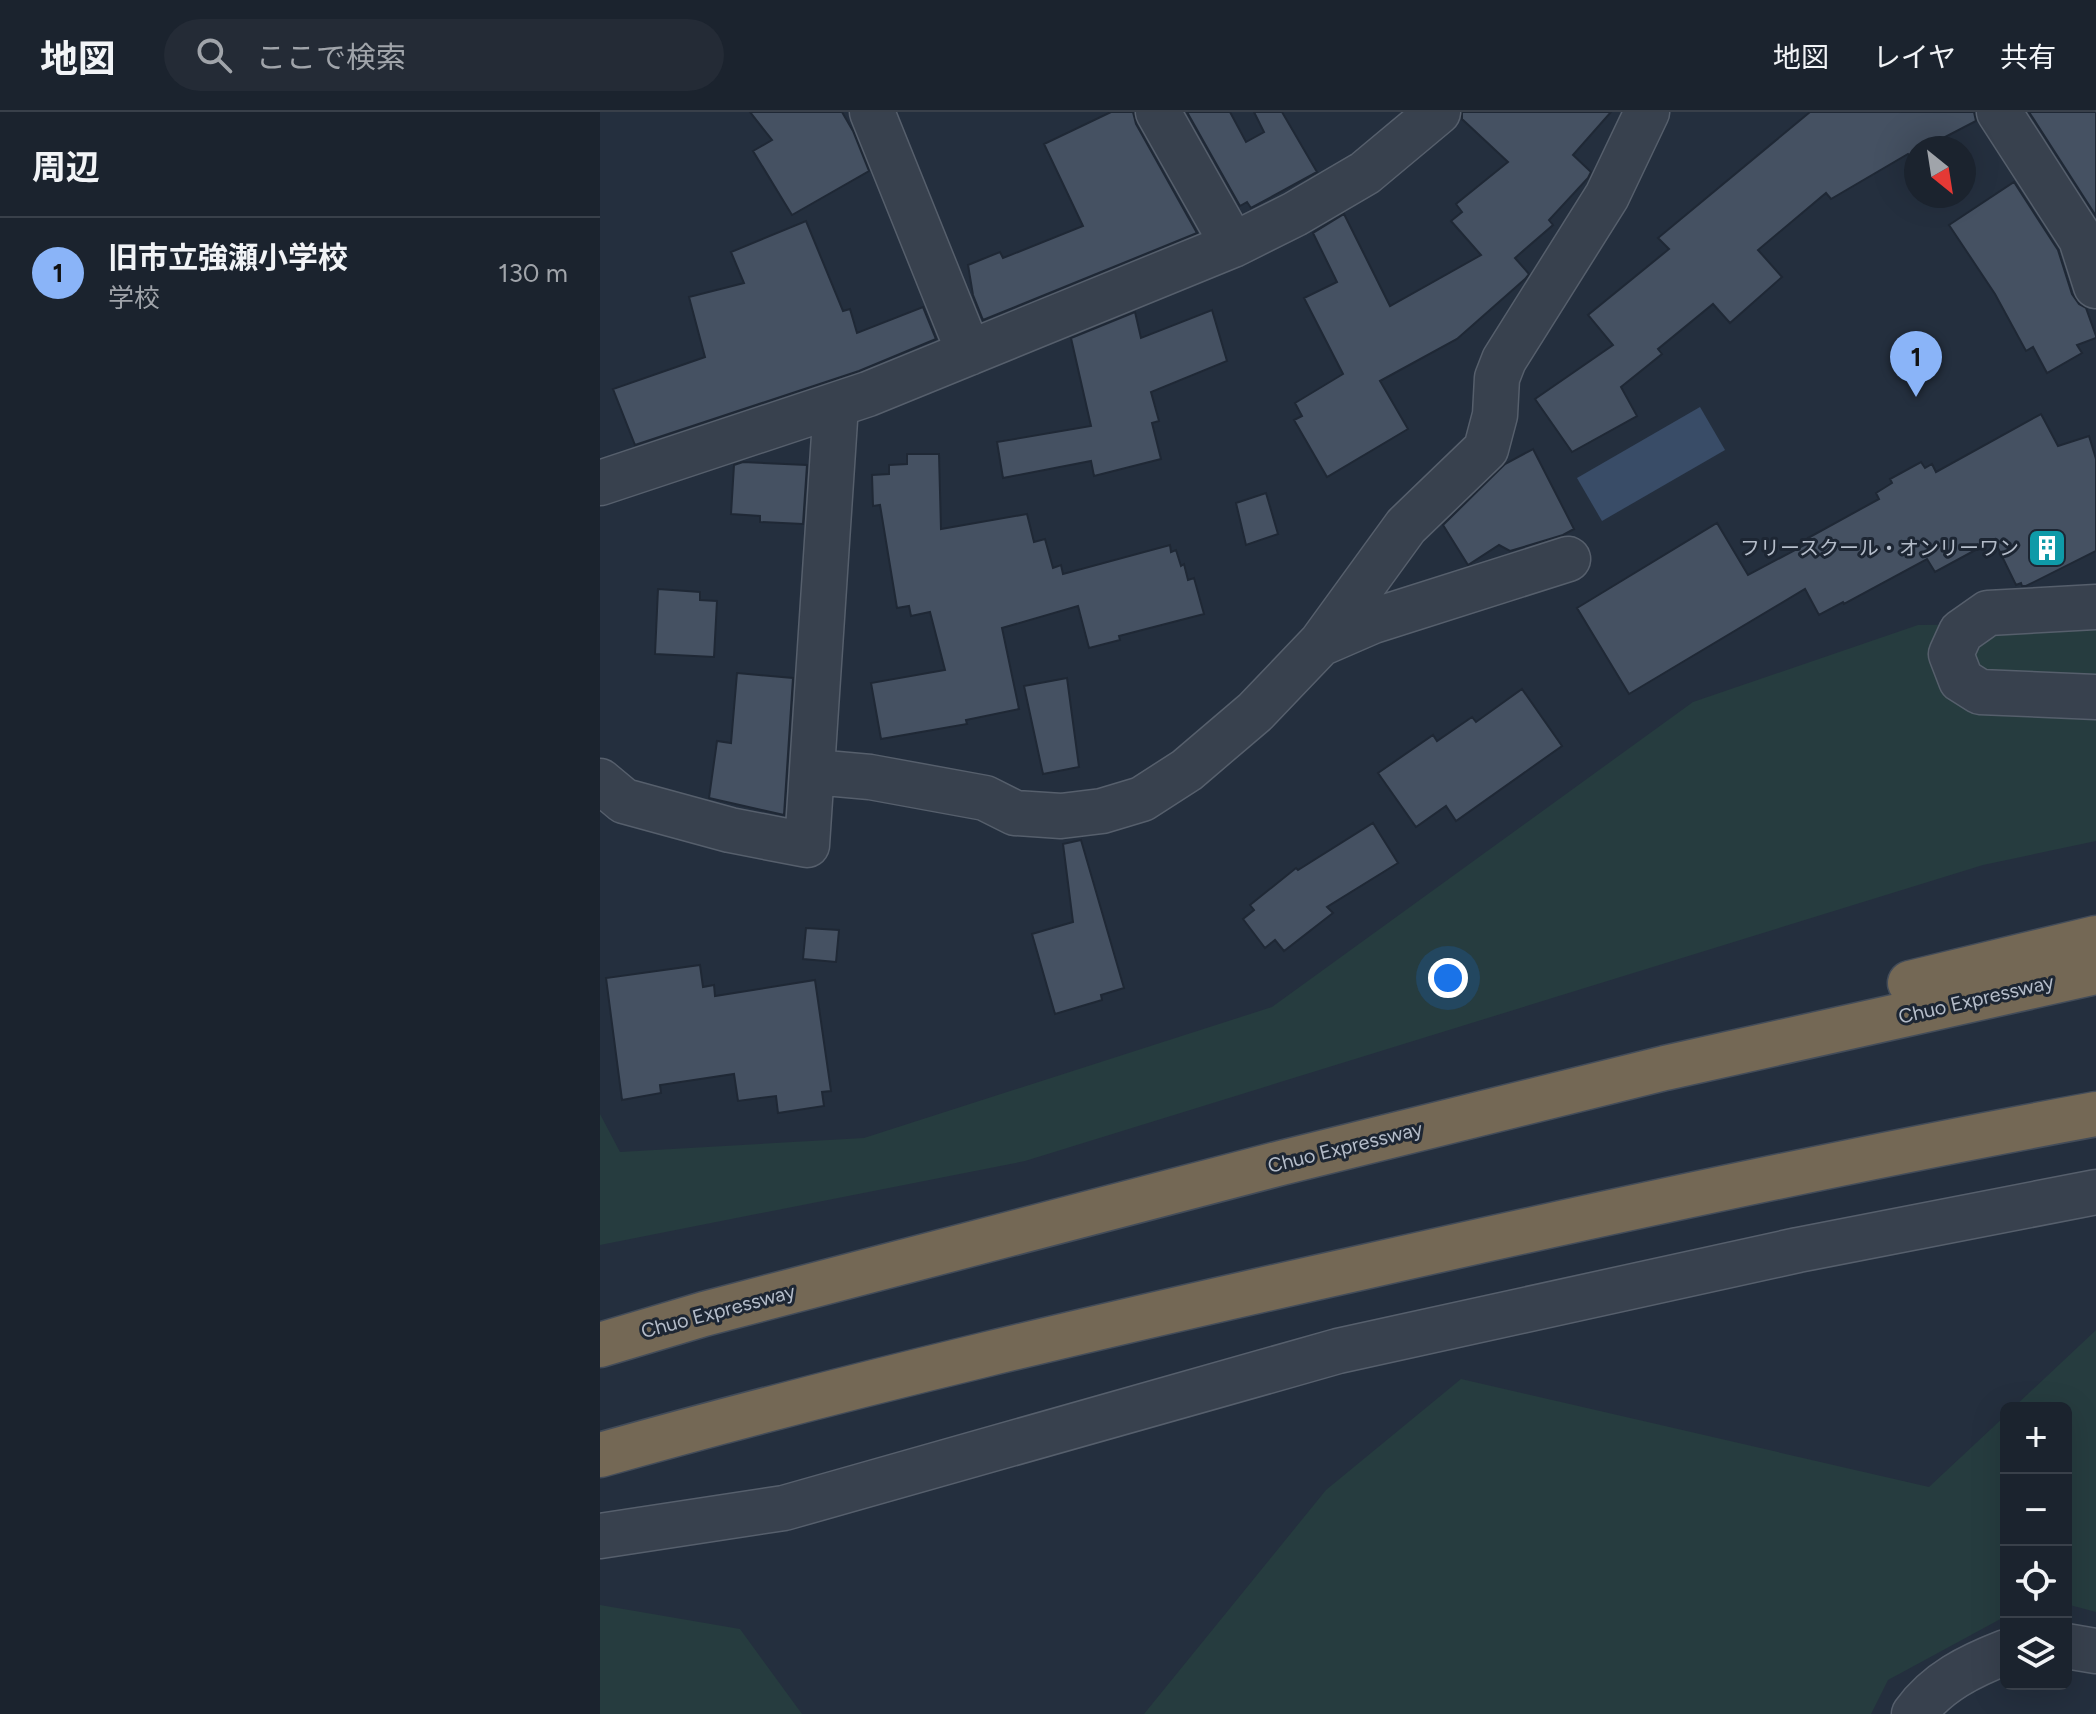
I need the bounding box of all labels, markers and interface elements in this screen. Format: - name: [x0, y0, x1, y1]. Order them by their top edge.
- search box: [164, 19, 724, 91]
- icon: search: [192, 33, 236, 77]
- text: 地図: [40, 36, 116, 82]
- text: ここで検索: [256, 39, 406, 76]
- text: 地図: [1773, 40, 1829, 74]
- text: レイヤ: [1873, 40, 1956, 74]
- text: 共有: [2000, 40, 2056, 74]
- north arrow: [1904, 136, 1976, 208]
- text: 周辺: [32, 147, 100, 188]
- text: 旧市立強瀬小学校: [108, 239, 348, 276]
- text: 1: [53, 257, 63, 289]
- text: 130 m: [498, 257, 568, 289]
- text: 学校: [108, 282, 160, 314]
- pin: 1: [1890, 331, 1942, 397]
- building icon: フリースクール・オンリーワン: [2026, 527, 2068, 569]
- place label: フリースクール・オンリーワン: [1740, 536, 2019, 560]
- your location: [1428, 958, 1468, 998]
- street label: Chuo Expressway: [1896, 969, 2057, 1029]
- street label: Chuo Expressway: [1265, 1116, 1425, 1178]
- street label: Chuo Expressway: [638, 1279, 798, 1343]
- map controls: [2000, 1402, 2072, 1690]
- button: +: [2000, 1402, 2072, 1474]
- button: −: [2000, 1474, 2072, 1546]
- button: locate: [2000, 1546, 2072, 1618]
- button: layers: [2000, 1618, 2072, 1690]

